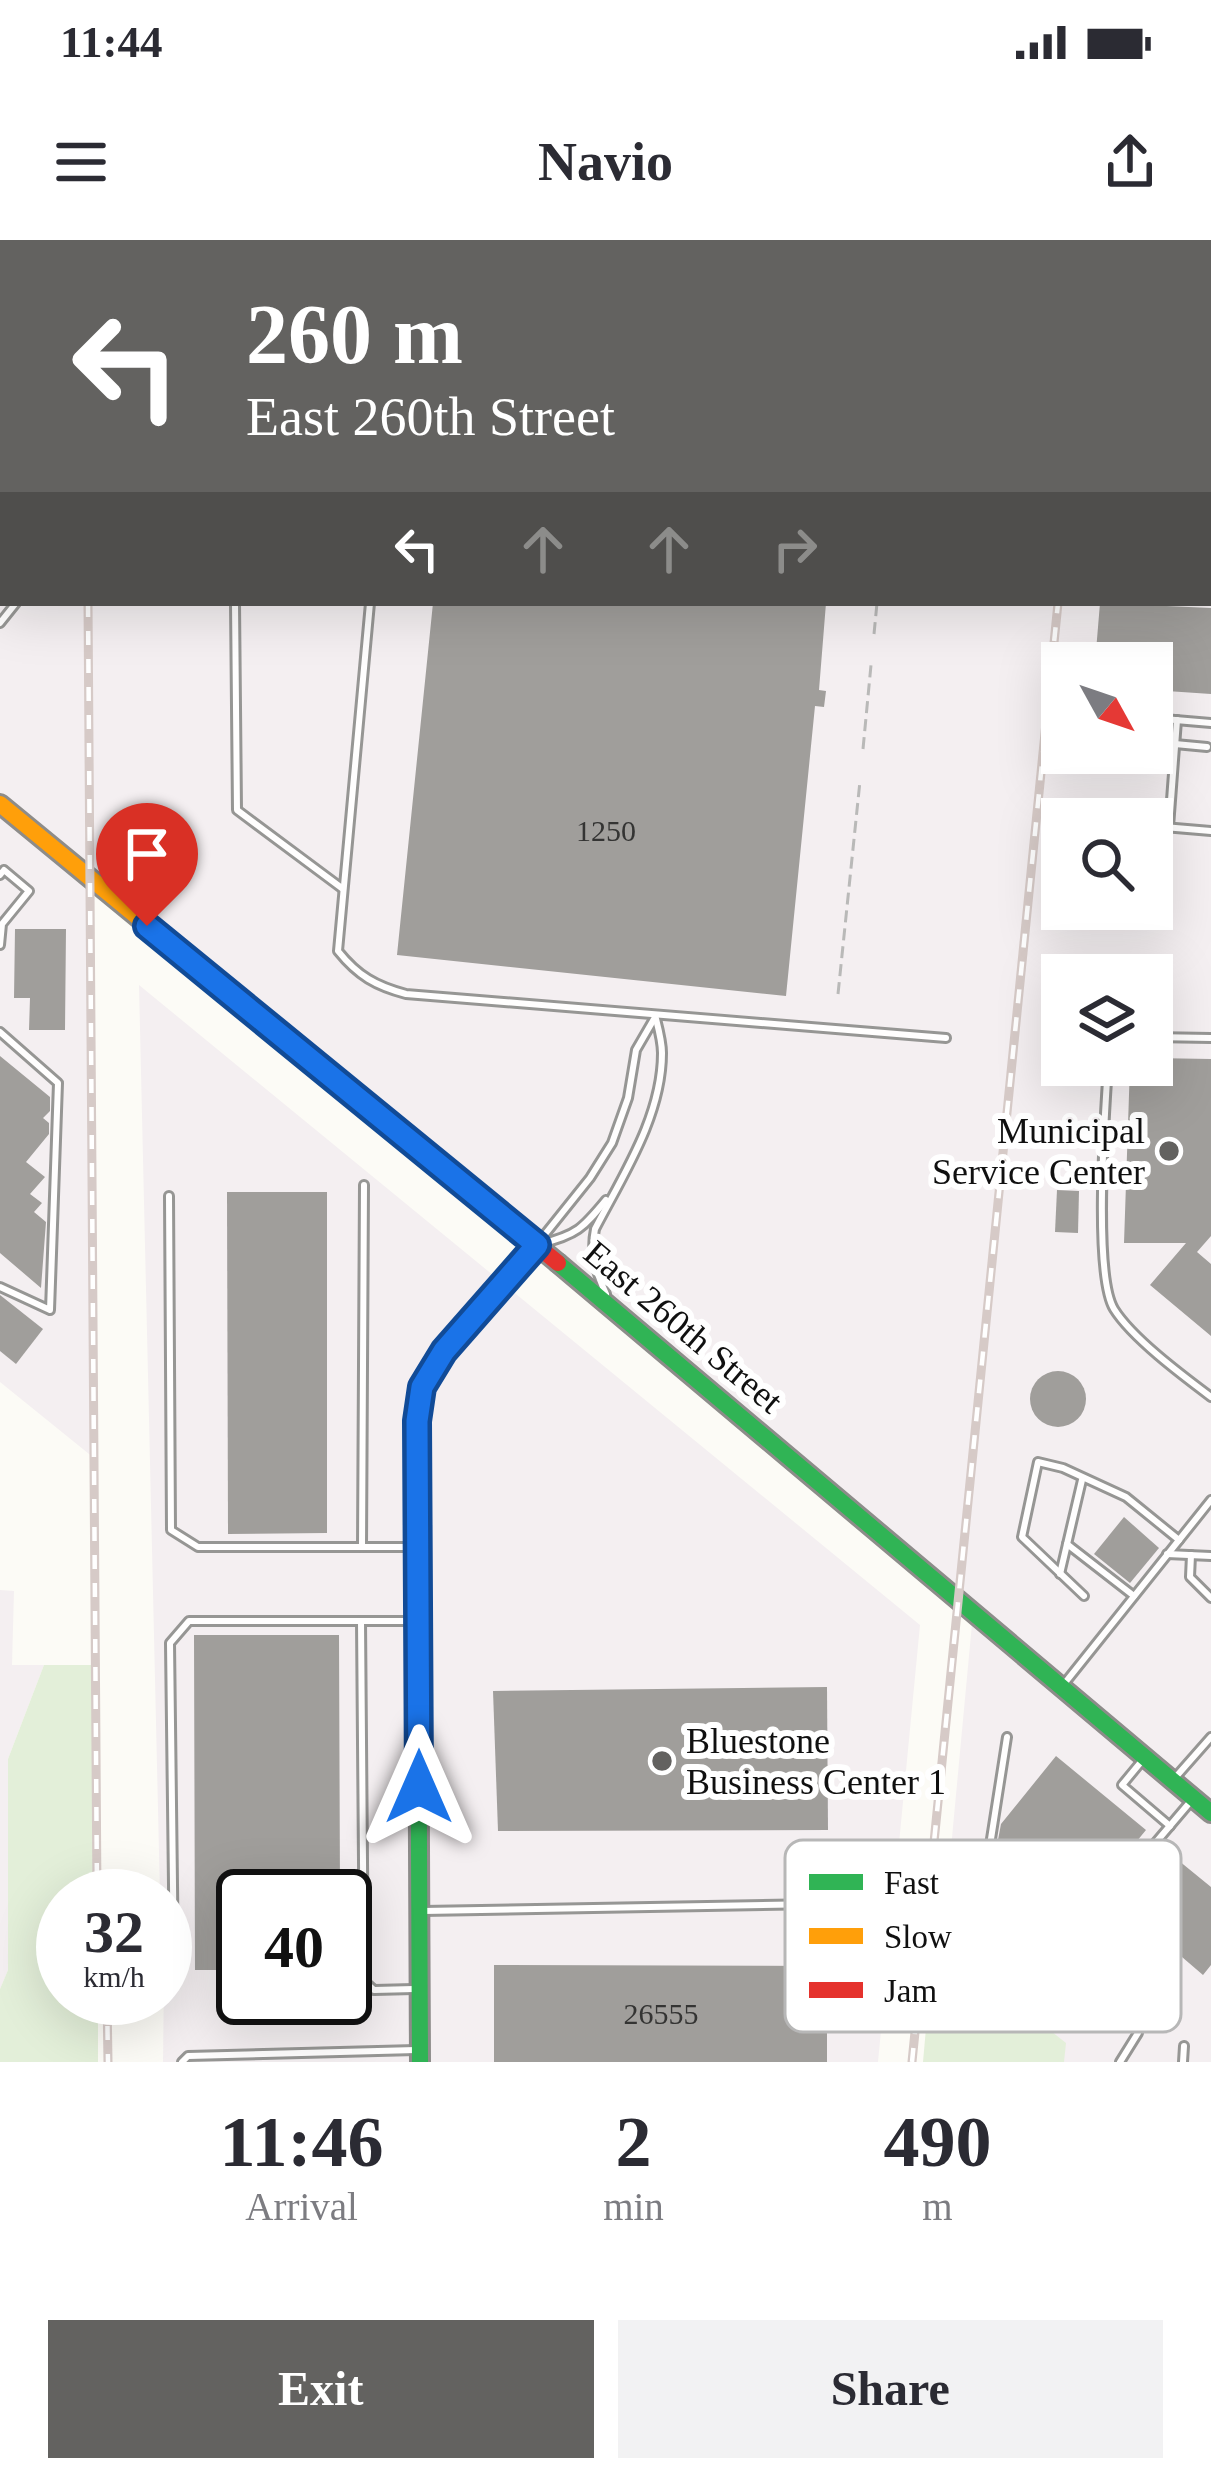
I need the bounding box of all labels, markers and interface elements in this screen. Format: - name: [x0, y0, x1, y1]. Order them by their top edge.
- text: 11:44: [60, 17, 163, 67]
- icon: menu: [48, 129, 114, 195]
- icon: share: [1097, 129, 1163, 195]
- text: Navio: [538, 132, 673, 192]
- icon: left: [48, 288, 204, 444]
- text: 260 m: [246, 288, 463, 381]
- text: East 260th Street: [246, 387, 615, 447]
- icon: left: [384, 516, 450, 582]
- icon: ahead: [510, 516, 576, 582]
- icon: ahead: [636, 516, 702, 582]
- icon: right: [762, 516, 828, 582]
- north arrow: [1041, 642, 1173, 774]
- map controls: [1041, 642, 1173, 1086]
- button: search: [1041, 798, 1173, 930]
- pin: [96, 803, 198, 926]
- house number: 1250: [576, 814, 636, 847]
- icon: arrive: [114, 821, 180, 887]
- button: layers: [1041, 954, 1173, 1086]
- place label: Municipal Service Center: [932, 1111, 1145, 1192]
- marker: Municipal Service Center: [1156, 1138, 1182, 1164]
- street label: East 260th Street: [576, 1232, 790, 1421]
- place label: Bluestone Business Center 1: [686, 1721, 946, 1802]
- position arrow: [356, 1724, 482, 1850]
- marker: Bluestone Business Center 1: [649, 1748, 675, 1774]
- legend: [785, 1840, 1181, 2032]
- text: Fast: [884, 1865, 939, 1901]
- speed limit sign: 40: [216, 1869, 372, 2025]
- text: 32: [84, 1899, 144, 1965]
- text: Slow: [884, 1919, 952, 1955]
- text: km/h: [83, 1960, 145, 1993]
- text: Jam: [884, 1973, 937, 2009]
- house number: 26555: [624, 1997, 699, 2030]
- text: 11:46: [220, 2102, 384, 2182]
- text: 2: [616, 2102, 652, 2182]
- text: 490: [883, 2102, 991, 2182]
- text: Arrival: [245, 2185, 358, 2228]
- text: min: [603, 2185, 664, 2228]
- text: m: [922, 2185, 953, 2228]
- button: Exit: [48, 2320, 594, 2458]
- button: Share: [618, 2320, 1163, 2458]

